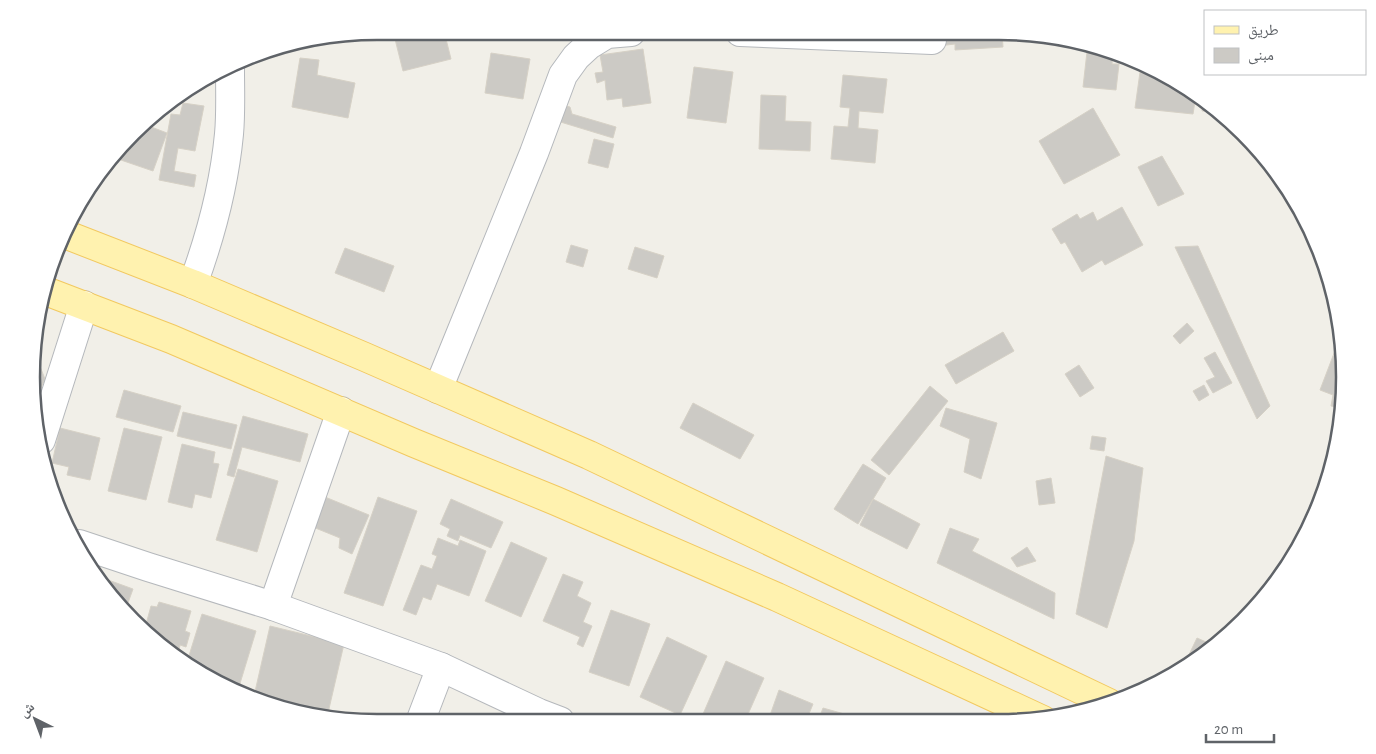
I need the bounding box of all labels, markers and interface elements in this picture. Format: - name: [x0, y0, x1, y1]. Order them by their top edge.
- legend: [1204, 10, 1366, 75]
- text: طريق: [1248, 23, 1279, 40]
- text: مبنى: [1248, 48, 1274, 65]
- north arrow: [10, 694, 60, 744]
- text: ش: [17, 700, 38, 721]
- scale bar: [1206, 712, 1274, 744]
- text: 20 m: [1214, 722, 1243, 737]

